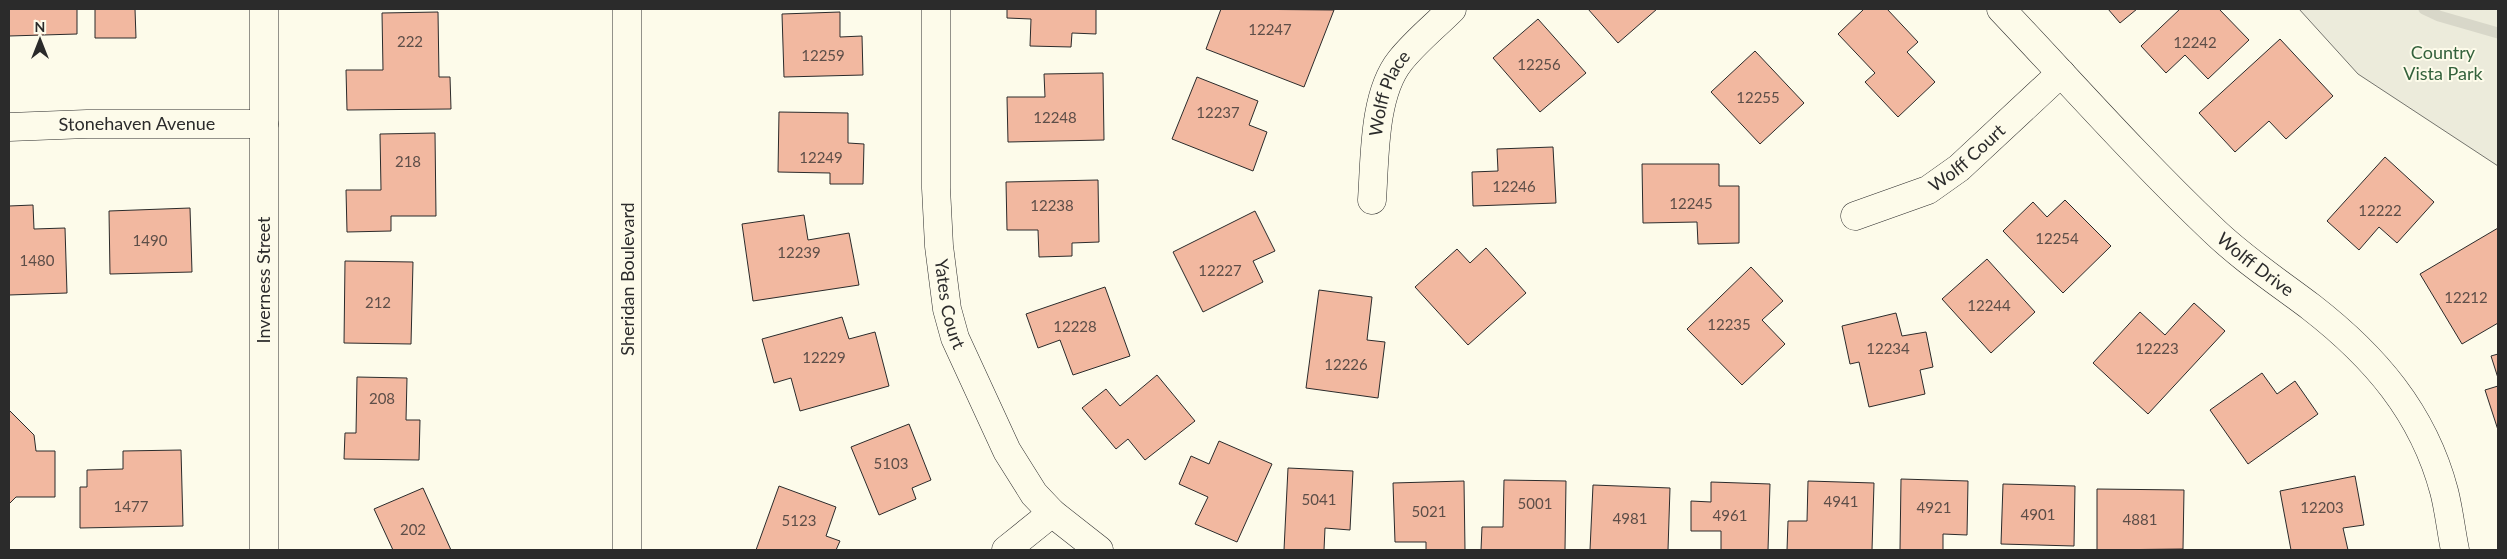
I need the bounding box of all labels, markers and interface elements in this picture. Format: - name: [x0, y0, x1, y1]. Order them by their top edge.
- north arrow: [15, 15, 65, 65]
- text: N: [35, 18, 45, 35]
- house number: 12247: [1248, 20, 1292, 38]
- house number: 222: [397, 32, 423, 50]
- house number: 12242: [2173, 33, 2217, 51]
- park label: Country Vista Park: [2403, 41, 2484, 84]
- street label: Wolff Place: [1364, 45, 1414, 138]
- house number: 12259: [801, 46, 845, 64]
- house number: 12256: [1517, 55, 1561, 73]
- house number: 12255: [1736, 88, 1780, 106]
- house number: 12237: [1196, 103, 1240, 121]
- house number: 12248: [1033, 108, 1077, 126]
- street label: Stonehaven Avenue: [58, 112, 215, 135]
- street label: Wolff Court: [1924, 118, 2010, 196]
- house number: 12249: [799, 148, 843, 166]
- house number: 218: [395, 152, 421, 170]
- house number: 12246: [1492, 177, 1536, 195]
- house number: 12245: [1669, 194, 1713, 212]
- house number: 12238: [1030, 196, 1074, 214]
- house number: 12222: [2358, 201, 2402, 219]
- street label: Sheridan Boulevard: [616, 202, 638, 356]
- street label: Inverness Street: [252, 216, 274, 344]
- street label: Wolff Drive: [2213, 227, 2299, 301]
- house number: 12254: [2035, 229, 2079, 247]
- house number: 1490: [133, 231, 168, 249]
- house number: 12239: [777, 243, 821, 261]
- house number: 1480: [20, 251, 55, 269]
- street label: Yates Court: [931, 258, 971, 353]
- house number: 12227: [1198, 261, 1242, 279]
- house number: 12212: [2444, 288, 2488, 306]
- house number: 212: [365, 293, 391, 311]
- house number: 12244: [1967, 296, 2011, 314]
- house number: 12235: [1707, 315, 1751, 333]
- house number: 12228: [1053, 317, 1097, 335]
- house number: 12234: [1866, 339, 1910, 357]
- house number: 12223: [2135, 339, 2179, 357]
- house number: 12229: [802, 348, 846, 366]
- house number: 12226: [1324, 355, 1368, 373]
- house number: 208: [369, 389, 395, 407]
- house number: 5103: [874, 454, 908, 472]
- house number: 5041: [1302, 490, 1336, 508]
- house number: 4941: [1824, 492, 1858, 510]
- house number: 5001: [1518, 494, 1552, 512]
- house number: 1477: [114, 497, 149, 515]
- house number: 4921: [1917, 498, 1951, 516]
- house number: 12203: [2300, 498, 2344, 516]
- house number: 5021: [1412, 502, 1446, 520]
- house number: 4901: [2021, 505, 2055, 523]
- house number: 4961: [1713, 506, 1747, 524]
- house number: 4981: [1613, 509, 1647, 527]
- house number: 4881: [2123, 510, 2157, 528]
- house number: 5123: [782, 511, 816, 529]
- house number: 202: [400, 520, 426, 538]

